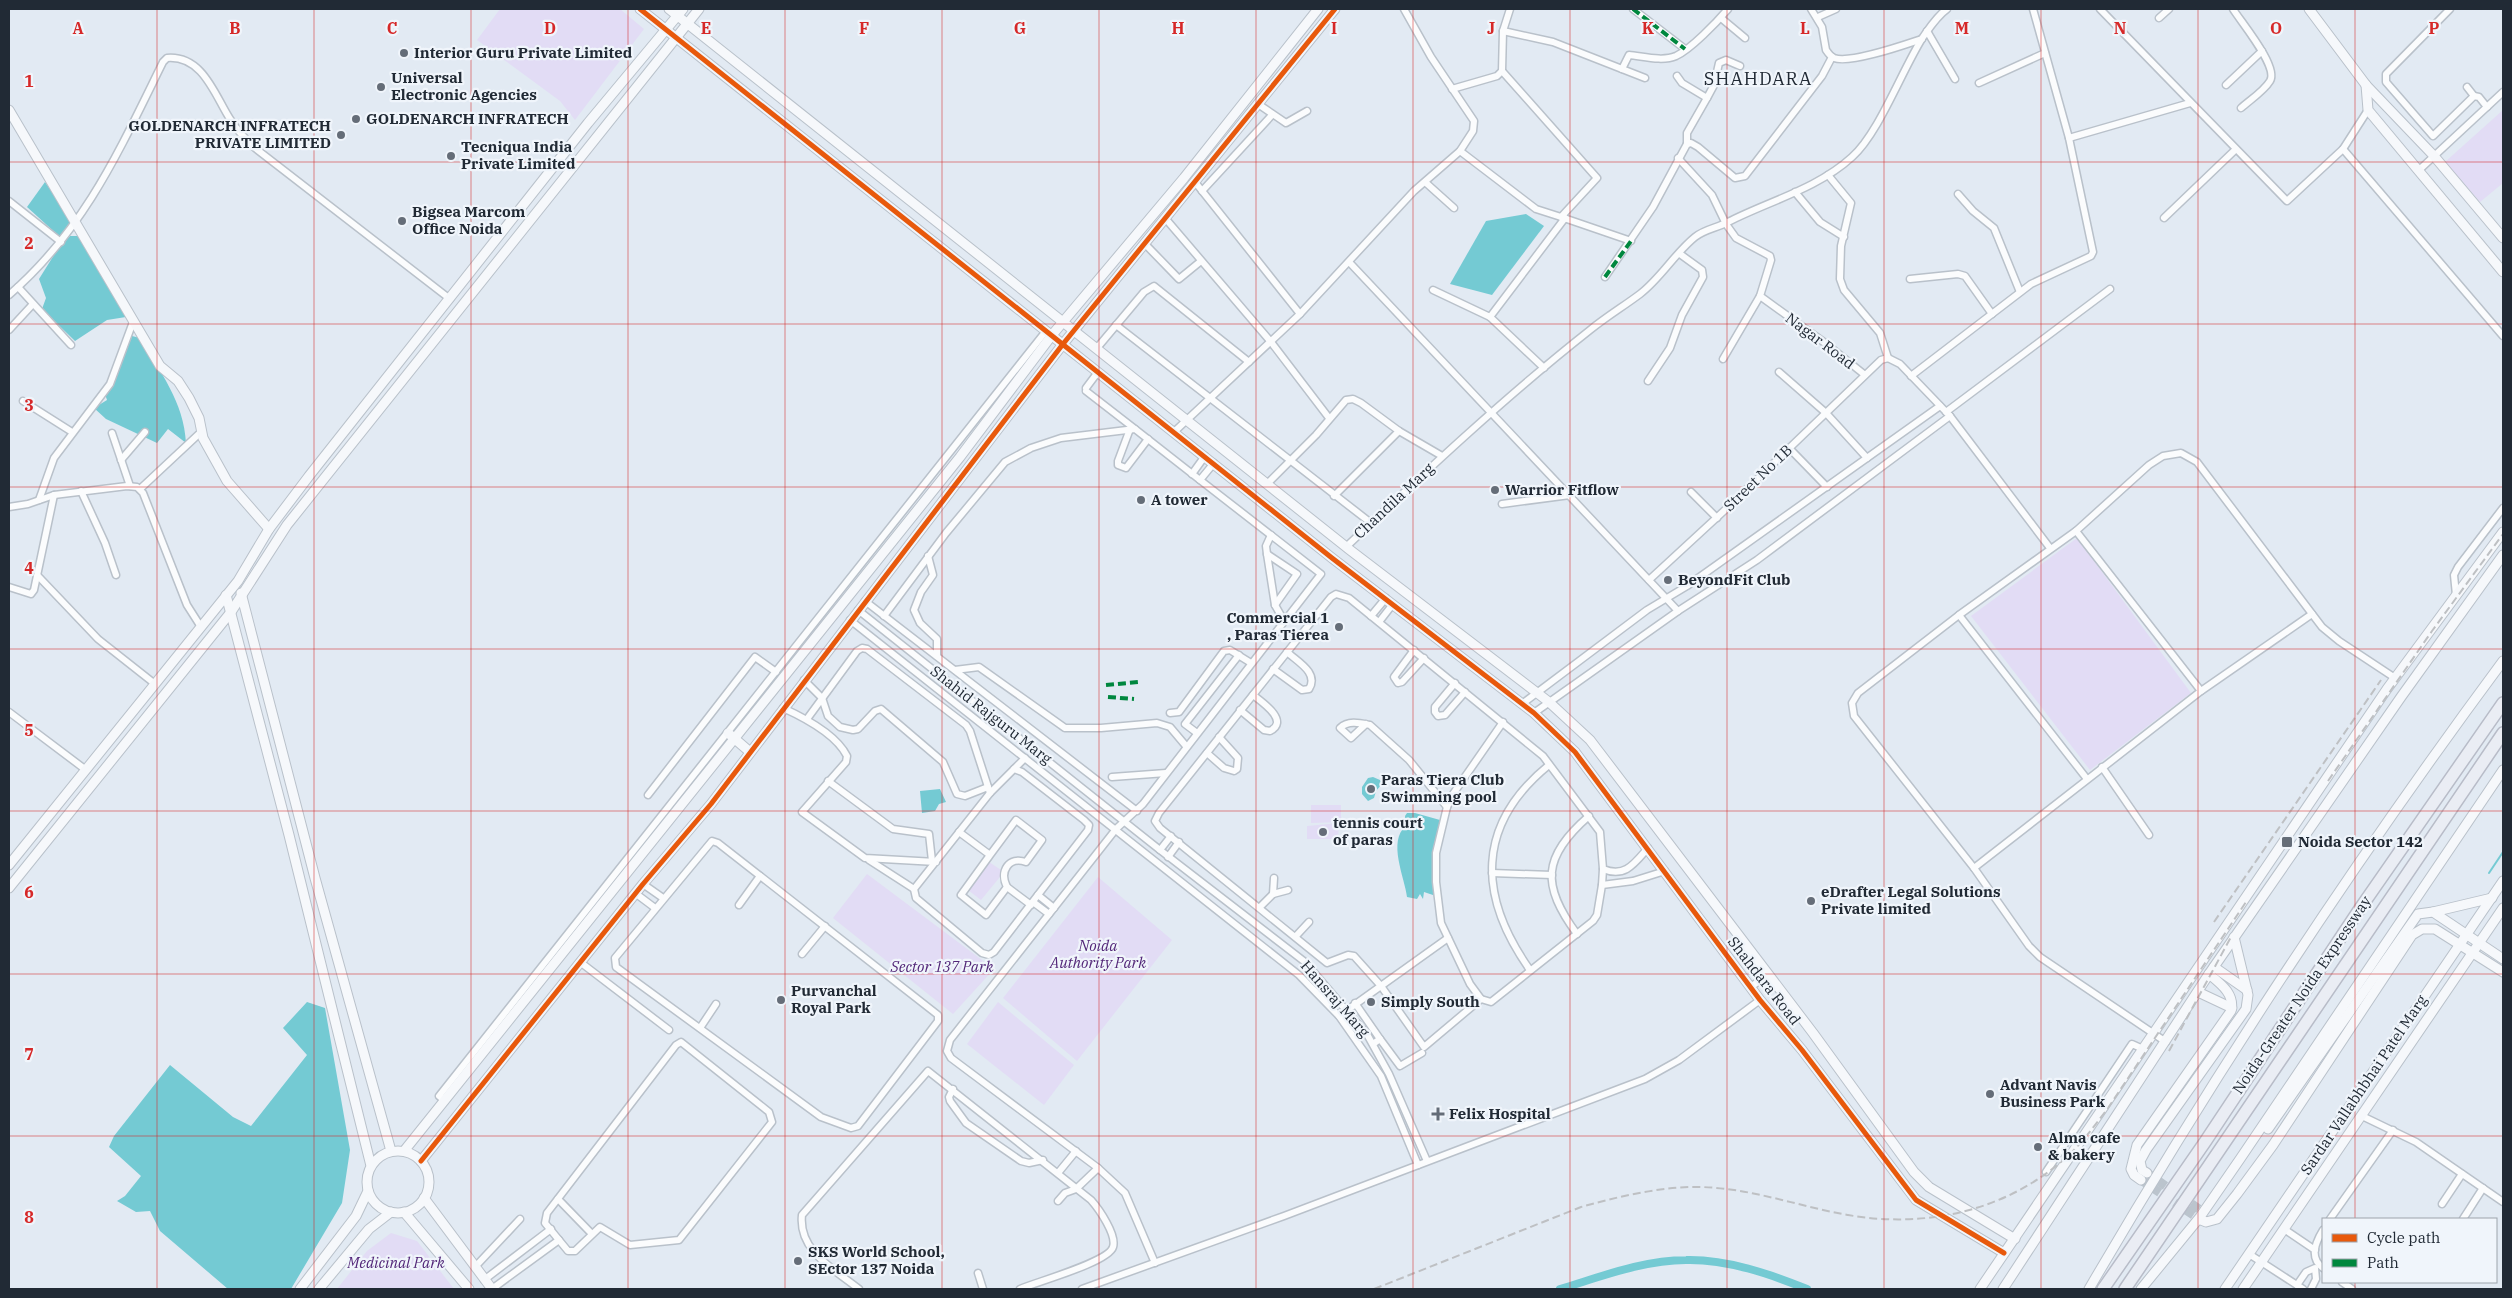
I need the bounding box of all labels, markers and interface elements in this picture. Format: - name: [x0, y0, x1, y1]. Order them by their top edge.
- text: A: [72, 18, 84, 38]
- text: B: [229, 18, 241, 38]
- text: C: [387, 18, 397, 38]
- text: D: [544, 18, 556, 38]
- text: E: [701, 18, 711, 38]
- text: F: [859, 18, 869, 38]
- text: G: [1014, 18, 1026, 38]
- text: H: [1172, 18, 1185, 38]
- text: I: [1331, 18, 1337, 38]
- text: J: [1487, 18, 1495, 38]
- text: K: [1642, 18, 1655, 38]
- text: L: [1800, 18, 1810, 38]
- text: M: [1955, 18, 1969, 38]
- text: N: [2114, 18, 2126, 38]
- text: O: [2270, 18, 2282, 38]
- text: P: [2429, 18, 2440, 38]
- place label: Interior Guru Private Limited: [414, 43, 633, 62]
- marker: Interior Guru Private Limited: [398, 47, 410, 59]
- district label: SHAHDARA: [1704, 67, 1812, 90]
- place label: Universal Electronic Agencies: [391, 68, 537, 104]
- text: 1: [24, 71, 34, 91]
- marker: Universal Electronic Agencies: [375, 81, 387, 93]
- place label: GOLDENARCH INFRATECH: [366, 109, 569, 128]
- marker: GOLDENARCH INFRATECH: [350, 113, 362, 125]
- place label: GOLDENARCH INFRATECH PRIVATE LIMITED: [128, 116, 331, 152]
- marker: GOLDENARCH INFRATECH PRIVATE LIMITED: [335, 129, 347, 141]
- place label: Tecniqua India Private Limited: [461, 137, 576, 173]
- marker: Tecniqua India Private Limited: [445, 150, 457, 162]
- place label: Bigsea Marcom Office Noida: [412, 202, 526, 238]
- marker: Bigsea Marcom Office Noida: [396, 215, 408, 227]
- text: 2: [24, 233, 34, 253]
- street label: Nagar Road: [1782, 308, 1859, 373]
- text: 3: [24, 395, 34, 415]
- street label: Street No 1B: [1719, 440, 1796, 515]
- street label: Chandila Marg: [1350, 459, 1438, 543]
- place label: Warrior Fitflow: [1505, 480, 1619, 499]
- marker: Warrior Fitflow: [1489, 484, 1501, 496]
- place label: A tower: [1151, 490, 1208, 509]
- marker: A tower: [1135, 494, 1147, 506]
- text: 4: [24, 558, 34, 578]
- place label: BeyondFit Club: [1678, 570, 1791, 589]
- marker: BeyondFit Club: [1662, 574, 1674, 586]
- place label: Commercial 1 , Paras Tierea: [1226, 608, 1329, 644]
- marker: Commercial 1 , Paras Tierea: [1333, 621, 1345, 633]
- street label: Shahid Rajguru Marg: [927, 661, 1056, 768]
- text: 5: [24, 720, 34, 740]
- place label: Paras Tiera Club Swimming pool: [1381, 770, 1504, 806]
- marker: Paras Tiera Club Swimming pool: [1365, 783, 1377, 795]
- place label: tennis court of paras: [1333, 813, 1423, 849]
- marker: tennis court of paras: [1317, 826, 1329, 838]
- place label: Noida Sector 142: [2298, 832, 2423, 851]
- marker: Noida Sector 142: [2280, 835, 2294, 849]
- text: 6: [24, 882, 34, 902]
- place label: eDrafter Legal Solutions Private limited: [1821, 882, 2001, 918]
- street label: Noida-Greater Noida Expressway: [2228, 892, 2375, 1097]
- marker: eDrafter Legal Solutions Private limited: [1805, 895, 1817, 907]
- street label: Shahdara Road: [1724, 933, 1805, 1029]
- park label: Noida Authority Park: [1049, 936, 1146, 972]
- street label: Hansraj Marg: [1297, 956, 1374, 1041]
- park label: Sector 137 Park: [890, 957, 994, 976]
- place label: Purvanchal Royal Park: [791, 981, 877, 1017]
- street label: Sardar Vallabhbhai Patel Marg: [2296, 991, 2431, 1178]
- place label: Simply South: [1381, 992, 1480, 1011]
- marker: Purvanchal Royal Park: [775, 994, 787, 1006]
- marker: Simply South: [1365, 996, 1377, 1008]
- text: 7: [24, 1044, 34, 1064]
- place label: Advant Navis Business Park: [2000, 1075, 2106, 1111]
- marker: Advant Navis Business Park: [1984, 1088, 1996, 1100]
- place label: Felix Hospital: [1449, 1104, 1551, 1123]
- marker: Felix Hospital: [1431, 1107, 1445, 1121]
- place label: Alma cafe & bakery: [2048, 1128, 2120, 1164]
- marker: Alma cafe & bakery: [2032, 1141, 2044, 1153]
- text: 8: [24, 1207, 34, 1227]
- legend: [2322, 1218, 2497, 1283]
- text: Cycle path: [2367, 1228, 2440, 1247]
- place label: SKS World School, SEctor 137 Noida: [808, 1242, 945, 1278]
- park label: Medicinal Park: [346, 1253, 445, 1272]
- text: Path: [2367, 1253, 2399, 1272]
- marker: SKS World School, SEctor 137 Noida: [792, 1255, 804, 1267]

